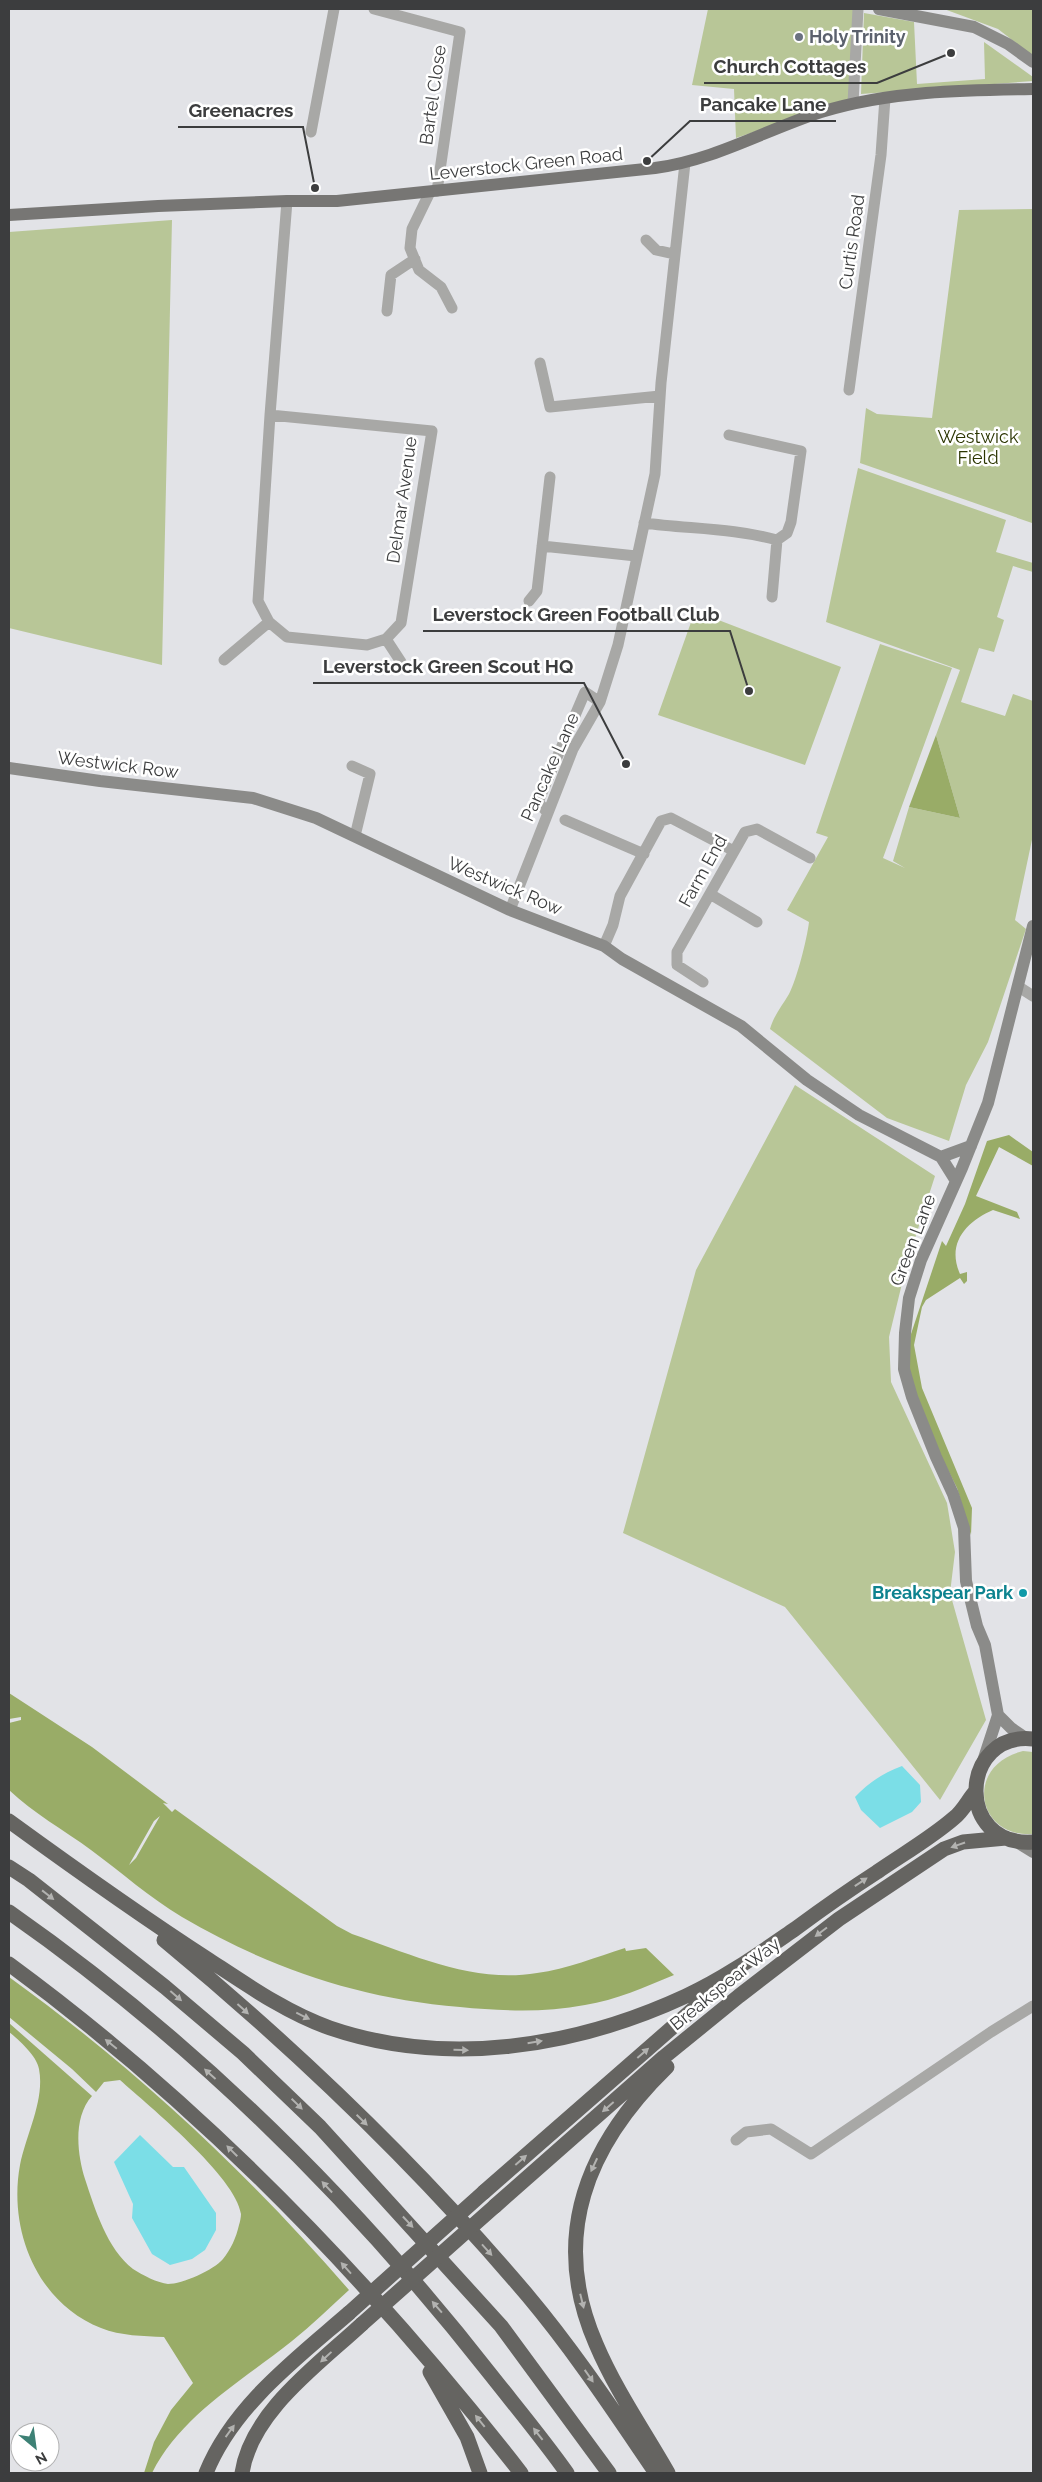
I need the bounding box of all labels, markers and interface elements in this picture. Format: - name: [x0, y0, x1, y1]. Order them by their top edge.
- place label: Holy Trinity: [809, 26, 906, 47]
- marker: Holy Trinity: [793, 31, 805, 43]
- street label: Bartel Close: [415, 43, 450, 146]
- callout: Church Cottages: [704, 49, 877, 83]
- text: Church Cottages: [714, 55, 866, 77]
- callout: Pancake Lane: [690, 87, 836, 121]
- callout: Greenacres: [178, 93, 303, 127]
- text: Pancake Lane: [700, 93, 826, 115]
- text: Greenacres: [189, 99, 293, 121]
- street label: Leverstock Green Road: [428, 143, 624, 184]
- street label: Curtis Road: [834, 193, 869, 291]
- park label: Westwick Field: [938, 426, 1019, 468]
- street label: Delmar Avenue: [382, 435, 421, 565]
- callout: Leverstock Green Football Club: [423, 597, 730, 631]
- text: Leverstock Green Football Club: [432, 603, 720, 625]
- callout: Leverstock Green Scout HQ: [313, 649, 584, 683]
- text: Leverstock Green Scout HQ: [323, 655, 573, 677]
- street label: Pancake Lane: [516, 709, 583, 824]
- street label: Westwick Row: [56, 747, 180, 782]
- street label: Farm End: [674, 831, 731, 911]
- street label: Westwick Row: [445, 852, 566, 919]
- street label: Green Lane: [885, 1191, 940, 1289]
- place label: Breakspear Park: [872, 1582, 1014, 1603]
- marker: Breakspear Park: [1017, 1587, 1029, 1599]
- one-way arrow: [950, 1841, 965, 1849]
- one-way arrow: [854, 1877, 868, 1887]
- one-way arrow: [41, 1890, 55, 1900]
- one-way arrow: [814, 1927, 828, 1937]
- street label: Breakspear Way: [666, 1933, 784, 2034]
- one-way arrow: [169, 1990, 182, 2001]
- one-way arrow: [237, 2003, 249, 2015]
- one-way arrow: [296, 2012, 310, 2020]
- one-way arrow: [105, 2038, 118, 2049]
- one-way arrow: [527, 2038, 543, 2046]
- one-way arrow: [453, 2046, 469, 2054]
- one-way arrow: [637, 2047, 649, 2059]
- one-way arrow: [205, 2068, 217, 2080]
- one-way arrow: [290, 2098, 302, 2110]
- one-way arrow: [603, 2101, 615, 2113]
- one-way arrow: [356, 2114, 368, 2126]
- one-way arrow: [227, 2146, 239, 2158]
- one-way arrow: [515, 2154, 527, 2166]
- one-way arrow: [590, 2158, 598, 2172]
- one-way arrow: [321, 2181, 333, 2193]
- one-way arrow: [402, 2216, 414, 2228]
- one-way arrow: [481, 2243, 493, 2255]
- one-way arrow: [340, 2262, 351, 2274]
- one-way arrow: [578, 2293, 586, 2308]
- one-way arrow: [431, 2301, 443, 2313]
- one-way arrow: [320, 2351, 332, 2363]
- one-way arrow: [584, 2369, 594, 2382]
- one-way arrow: [474, 2415, 485, 2428]
- north arrow: [10, 2422, 60, 2472]
- one-way arrow: [225, 2424, 235, 2438]
- one-way arrow: [532, 2428, 543, 2441]
- text: N: [33, 2449, 50, 2468]

